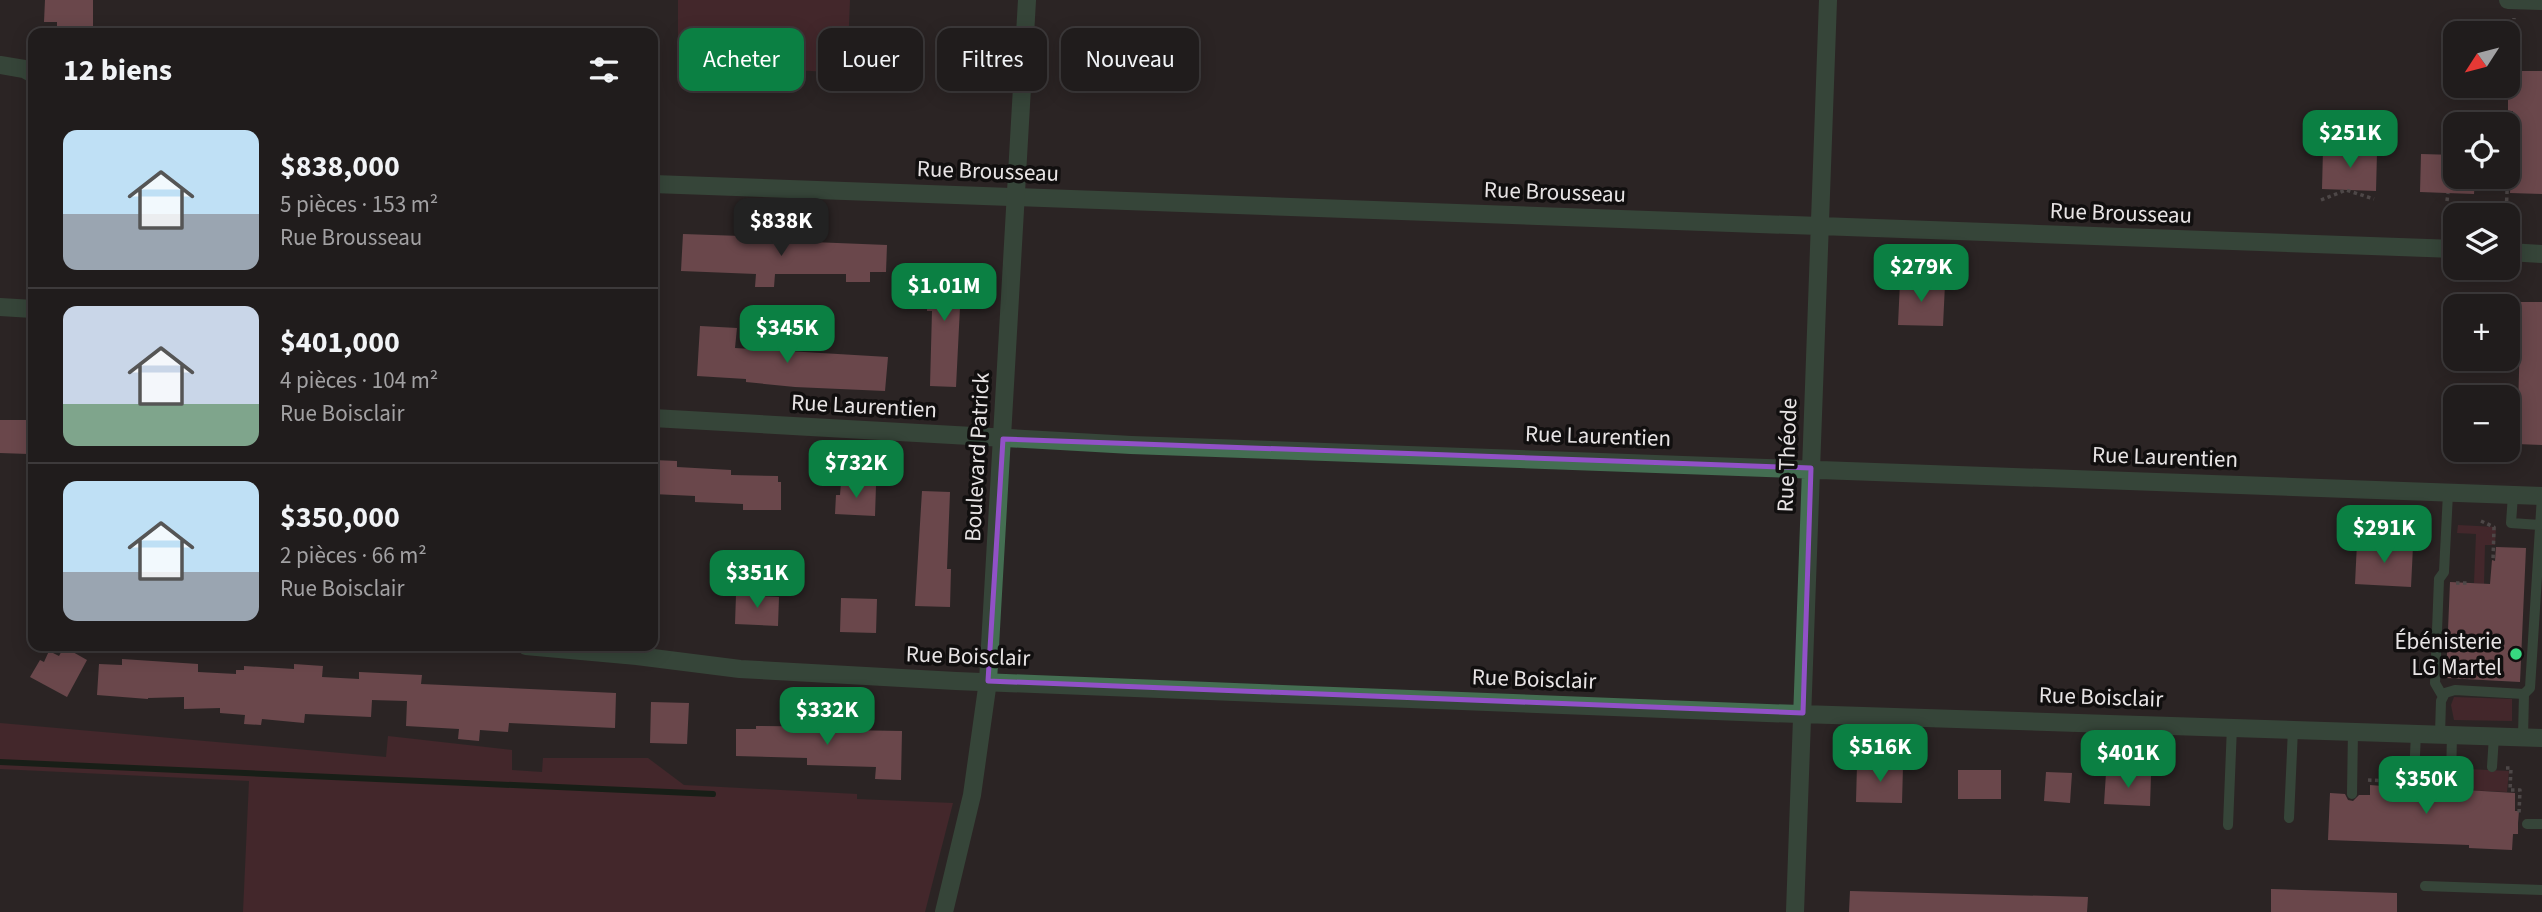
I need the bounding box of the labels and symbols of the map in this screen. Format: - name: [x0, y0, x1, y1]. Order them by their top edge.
- north arrow: [2443, 21, 2520, 98]
- pin: $251K: [2301, 110, 2399, 170]
- street label: Rue Brousseau: [916, 152, 1060, 190]
- street label: Rue Brousseau: [1483, 173, 1627, 211]
- street label: Rue Brousseau: [2049, 194, 2193, 232]
- pin: $838K: [732, 198, 830, 258]
- pin: $279K: [1872, 244, 1970, 304]
- pin: $1.01M: [887, 264, 1001, 323]
- pin: $345K: [738, 306, 836, 365]
- street label: Boulevard Patrick: [956, 371, 998, 542]
- street label: Rue Laurentien: [790, 386, 938, 426]
- street label: Rue Théode: [1769, 397, 1805, 513]
- street label: Rue Laurentien: [1524, 417, 1672, 455]
- street label: Rue Laurentien: [2091, 438, 2239, 476]
- pin: $732K: [807, 440, 905, 500]
- pin: $291K: [2335, 505, 2433, 565]
- pin: $351K: [708, 550, 806, 610]
- place label: Ébénisterie LG Martel: [2394, 625, 2502, 684]
- street label: Rue Boisclair: [905, 637, 1032, 675]
- marker: Ébénisterie LG Martel: [2508, 646, 2524, 662]
- street label: Rue Boisclair: [1471, 660, 1598, 698]
- street label: Rue Boisclair: [2038, 678, 2165, 716]
- pin: $332K: [778, 688, 876, 747]
- pin: $516K: [1831, 724, 1929, 784]
- pin: $401K: [2079, 730, 2177, 790]
- pin: $350K: [2377, 756, 2475, 816]

